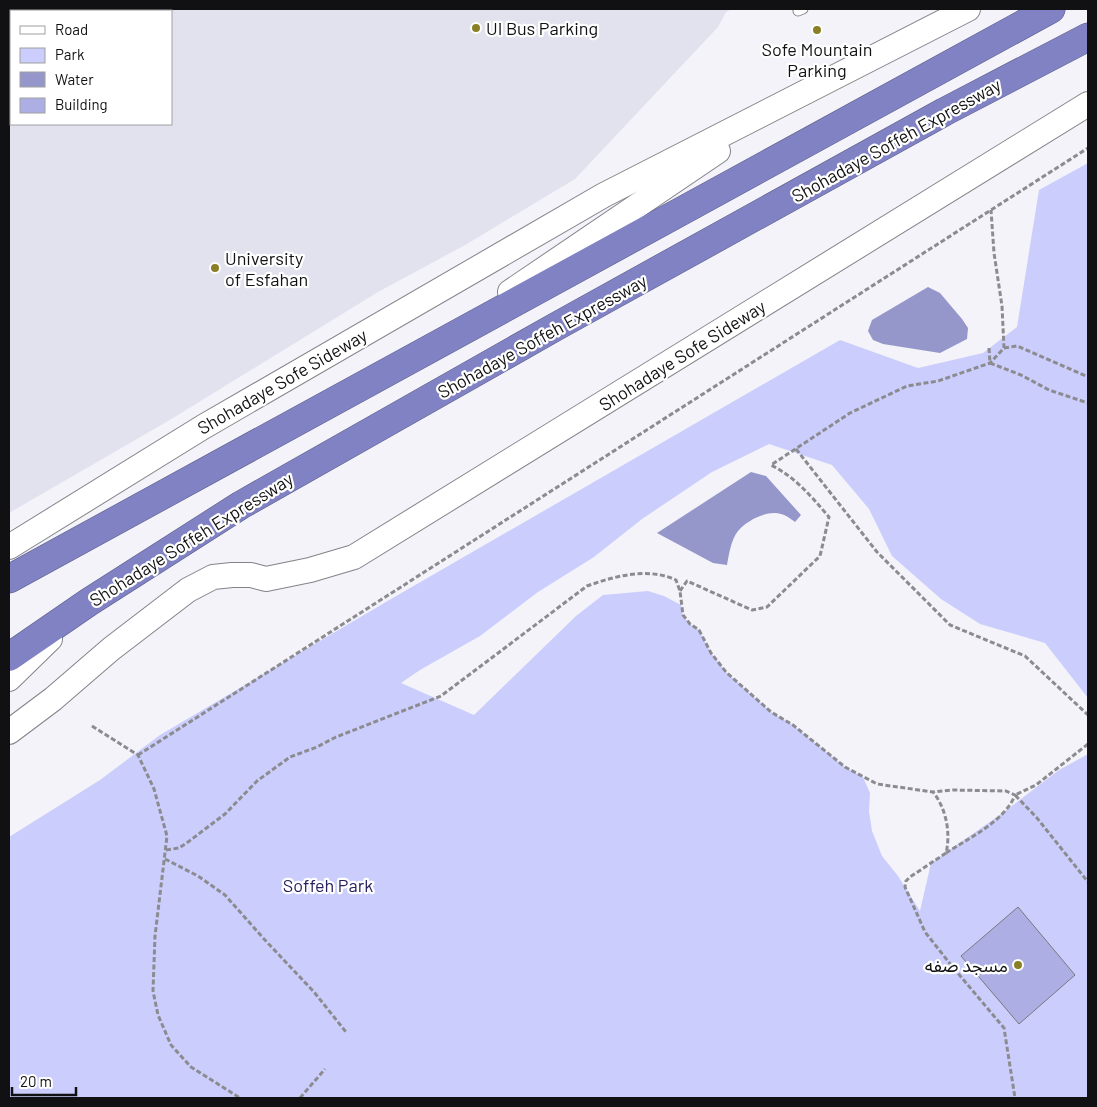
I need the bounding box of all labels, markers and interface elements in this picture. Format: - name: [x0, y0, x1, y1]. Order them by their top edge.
- legend: [10, 10, 172, 125]
- place label: UI Bus Parking: [486, 17, 598, 39]
- text: Road: [55, 20, 88, 38]
- marker: UI Bus Parking: [470, 22, 482, 34]
- marker: Sofe Mountain Parking: [811, 24, 823, 36]
- place label: Sofe Mountain Parking: [761, 38, 873, 81]
- text: Park: [55, 45, 85, 63]
- text: Water: [55, 70, 94, 88]
- street label: Shohadaye Soffeh Expressway: [787, 73, 1005, 207]
- text: Building: [55, 95, 108, 113]
- place label: University of Esfahan: [225, 247, 308, 290]
- marker: University of Esfahan: [209, 262, 221, 274]
- street label: Shohadaye Soffeh Expressway: [433, 269, 651, 403]
- street label: Shohadaye Sofe Sideway: [595, 295, 769, 415]
- street label: Shohadaye Sofe Sideway: [193, 323, 371, 439]
- street label: Shohadaye Soffeh Expressway: [85, 467, 297, 611]
- park label: Soffeh Park: [283, 874, 373, 896]
- place label: مسجد صفه: [925, 954, 1008, 976]
- marker: مسجد صفه: [1012, 959, 1024, 971]
- scale bar: [12, 1064, 76, 1096]
- text: 20 m: [20, 1072, 52, 1090]

